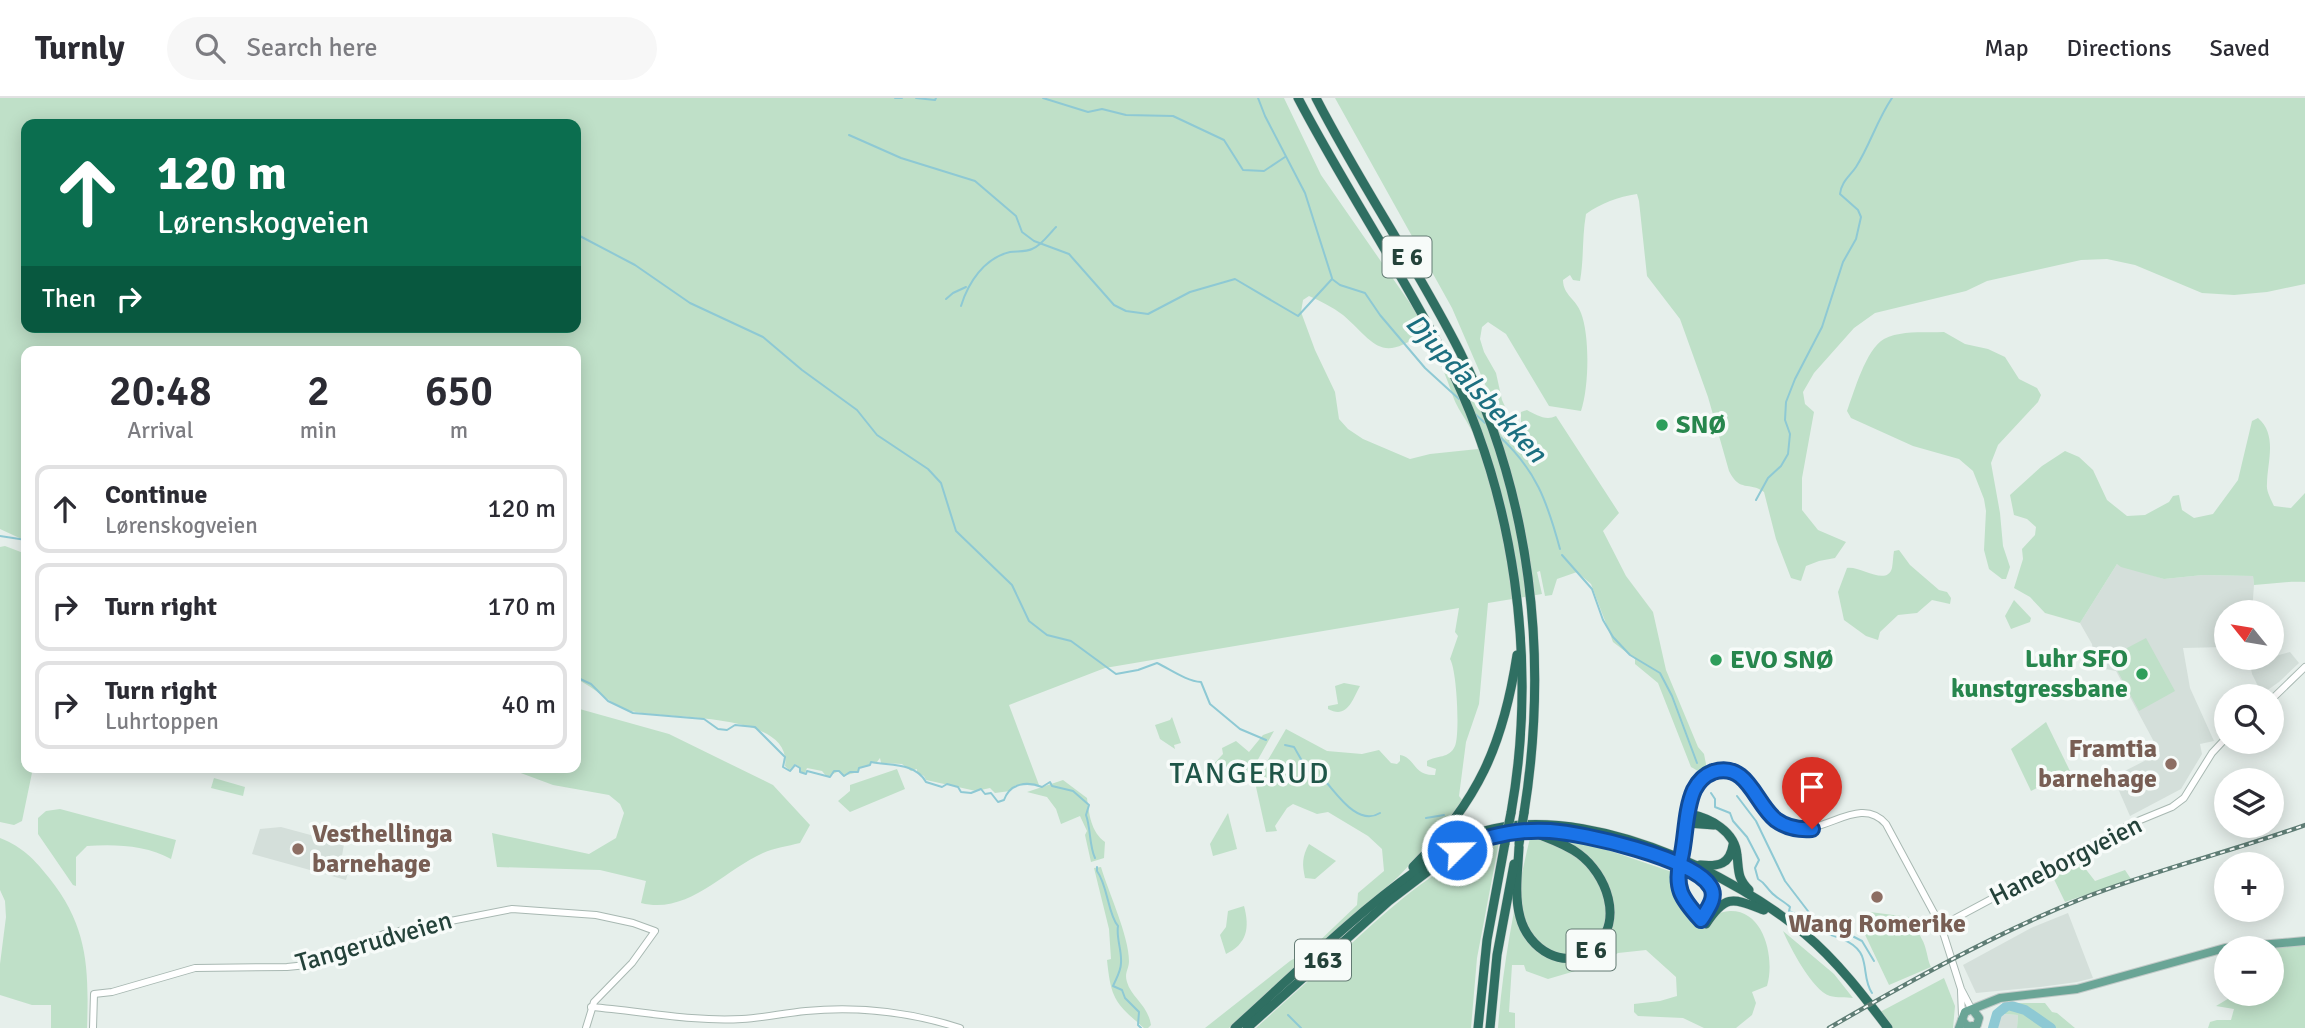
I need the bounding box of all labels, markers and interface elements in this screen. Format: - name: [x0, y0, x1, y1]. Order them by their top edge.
- search box: [167, 17, 657, 80]
- text: Turnly: [35, 28, 125, 69]
- icon: search: [191, 29, 229, 67]
- text: Search here: [247, 32, 378, 64]
- text: Map: [1984, 33, 2029, 63]
- text: Directions: [2067, 33, 2172, 63]
- text: Saved: [2210, 33, 2270, 63]
- text: 120 m: [157, 143, 287, 203]
- icon: ahead: [42, 147, 133, 238]
- text: Lørenskogveien: [157, 203, 369, 242]
- road number: E 6: [1382, 237, 1432, 278]
- icon: right: [110, 280, 148, 318]
- text: Then: [42, 283, 96, 315]
- water label: Djupdalsbekken: [1398, 306, 1554, 470]
- text: 20:48: [109, 366, 212, 417]
- text: 2: [307, 366, 330, 417]
- text: 650: [425, 366, 493, 417]
- place label: SNØ: [1676, 409, 1726, 441]
- text: Arrival: [127, 416, 193, 445]
- text: min: [300, 416, 337, 445]
- text: m: [450, 416, 468, 445]
- marker: SNØ: [1654, 417, 1670, 433]
- text: Continue: [105, 479, 207, 511]
- icon: ahead: [46, 490, 84, 528]
- text: 120 m: [487, 493, 556, 525]
- text: Lørenskogveien: [105, 511, 258, 540]
- icon: right: [46, 588, 84, 626]
- text: Turn right: [105, 591, 217, 623]
- text: 170 m: [487, 591, 556, 623]
- north arrow: [2214, 600, 2284, 670]
- map controls: [2214, 600, 2284, 1006]
- place label: Luhr SFO kunstgressbane: [1951, 643, 2128, 705]
- place label: EVO SNØ: [1730, 644, 1833, 676]
- marker: EVO SNØ: [1708, 652, 1724, 668]
- marker: Luhr SFO kunstgressbane: [2134, 666, 2150, 682]
- text: Turn right: [105, 675, 217, 707]
- button: search: [2214, 684, 2284, 754]
- icon: right: [46, 686, 84, 724]
- text: 40 m: [501, 689, 556, 721]
- text: Luhrtoppen: [105, 707, 219, 736]
- place label: Framtia barnehage: [2038, 733, 2157, 795]
- district label: TANGERUD: [1170, 755, 1331, 792]
- marker: Framtia barnehage: [2163, 756, 2179, 772]
- pin: [1782, 757, 1842, 829]
- icon: arrive: [1793, 768, 1831, 806]
- button: layers: [2214, 768, 2284, 838]
- street label: Haneborgveien: [1984, 809, 2148, 913]
- position arrow: [1420, 813, 1494, 887]
- place label: Vesthellinga barnehage: [312, 818, 453, 880]
- marker: Vesthellinga barnehage: [290, 841, 306, 857]
- button: +: [2214, 852, 2284, 922]
- marker: Wang Romerike: [1869, 889, 1885, 905]
- street label: Tangerudveien: [292, 904, 456, 980]
- place label: Wang Romerike: [1788, 908, 1966, 940]
- road number: E 6: [1566, 930, 1616, 970]
- button: −: [2214, 936, 2284, 1006]
- road number: 163: [1295, 940, 1351, 980]

